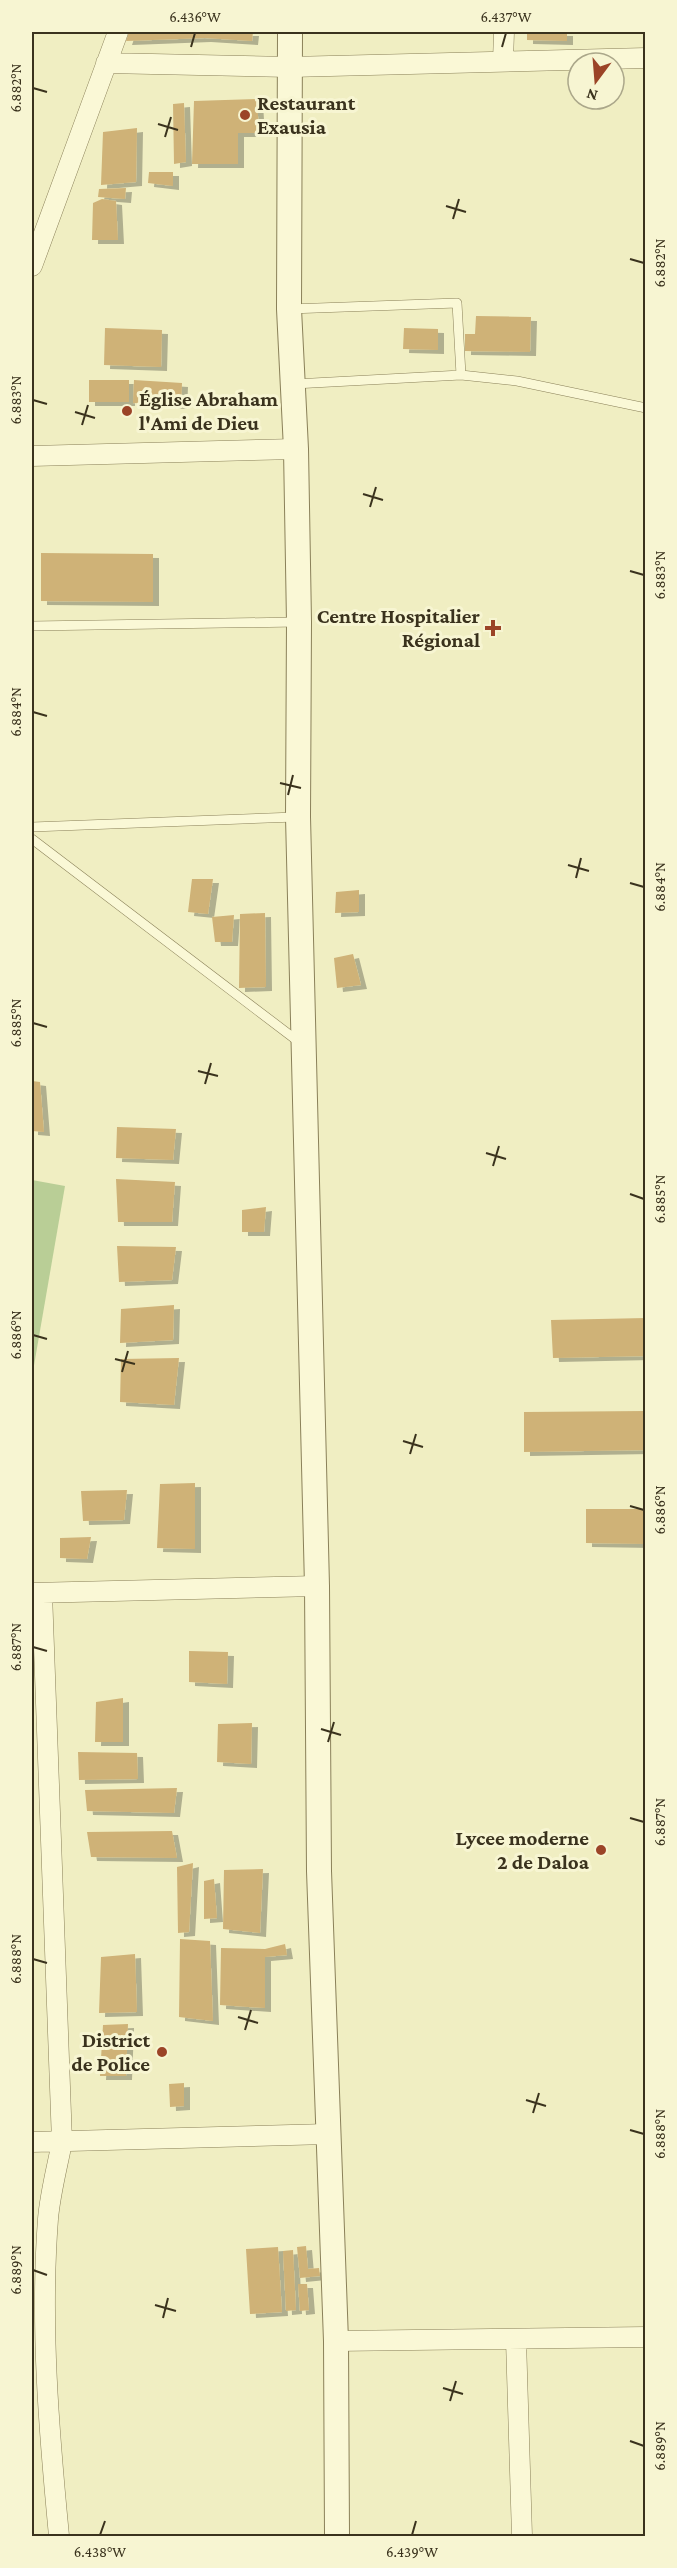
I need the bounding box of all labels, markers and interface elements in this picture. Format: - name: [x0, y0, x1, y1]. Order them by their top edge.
- text: 6.436°W: [169, 9, 221, 25]
- text: 6.437°W: [480, 9, 532, 25]
- north arrow: [566, 51, 626, 111]
- text: 6.882°N: [8, 63, 24, 112]
- text: N: [584, 85, 600, 105]
- place label: Restaurant Exausia: [257, 91, 356, 139]
- marker: Restaurant Exausia: [238, 108, 252, 122]
- text: 6.882°N: [652, 238, 668, 287]
- text: 6.883°N: [8, 375, 24, 424]
- place label: Église Abraham l'Ami de Dieu: [139, 387, 278, 435]
- marker: Église Abraham l'Ami de Dieu: [120, 404, 134, 418]
- text: 6.883°N: [652, 550, 668, 599]
- place label: Centre Hospitalier Régional: [317, 604, 481, 652]
- marker: Centre Hospitalier Régional: [484, 619, 502, 637]
- text: 6.884°N: [8, 687, 24, 737]
- text: 6.884°N: [652, 862, 668, 912]
- text: 6.885°N: [8, 998, 24, 1047]
- text: 6.885°N: [652, 1174, 668, 1223]
- text: 6.886°N: [8, 1310, 24, 1360]
- text: 6.886°N: [652, 1485, 668, 1535]
- text: 6.887°N: [8, 1623, 24, 1671]
- text: 6.887°N: [652, 1798, 668, 1846]
- place label: Lycee moderne 2 de Daloa: [455, 1826, 590, 1874]
- marker: Lycee moderne 2 de Daloa: [594, 1843, 608, 1857]
- text: 6.888°N: [8, 1934, 24, 1984]
- place label: District de Police: [71, 2028, 150, 2076]
- marker: District de Police: [155, 2045, 169, 2059]
- text: 6.888°N: [652, 2109, 668, 2159]
- text: 6.889°N: [8, 2245, 24, 2295]
- text: 6.889°N: [652, 2421, 668, 2471]
- text: 6.438°W: [74, 2544, 126, 2560]
- text: 6.439°W: [386, 2544, 438, 2560]

